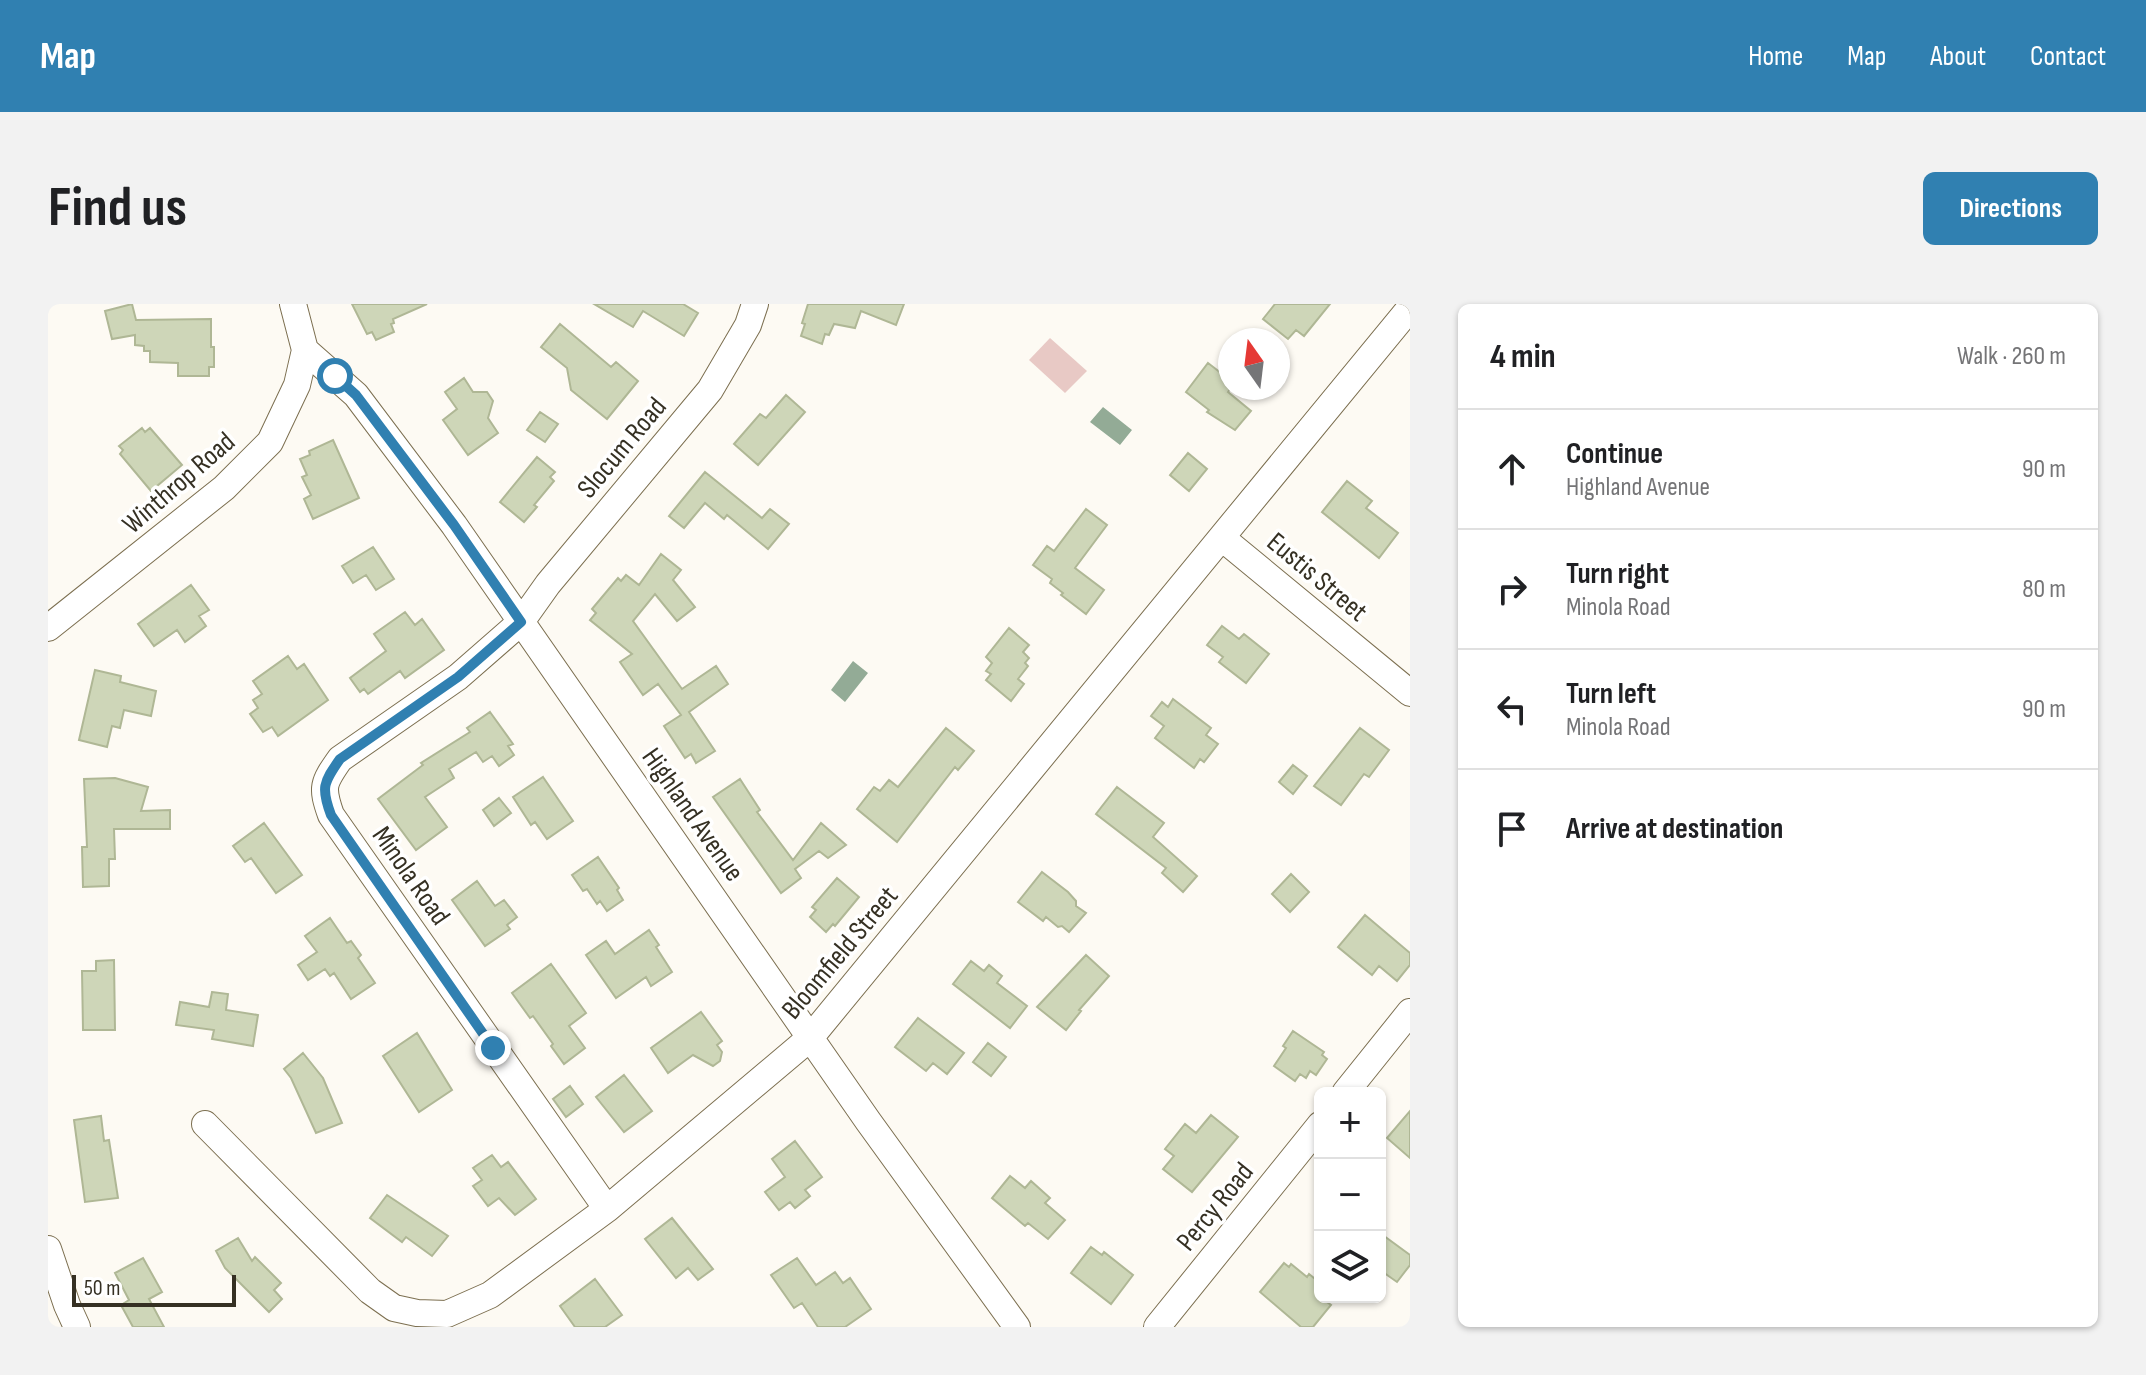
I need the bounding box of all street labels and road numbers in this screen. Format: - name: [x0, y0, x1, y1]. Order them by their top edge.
- street label: Slocum Road: [571, 391, 674, 505]
- street label: Winthrop Road: [116, 425, 242, 541]
- street label: Eustis Street: [1260, 526, 1374, 629]
- street label: Highland Avenue: [635, 742, 751, 888]
- street label: Minola Road: [365, 820, 457, 931]
- street label: Bloomfield Street: [775, 880, 905, 1026]
- street label: Percy Road: [1170, 1156, 1261, 1258]

